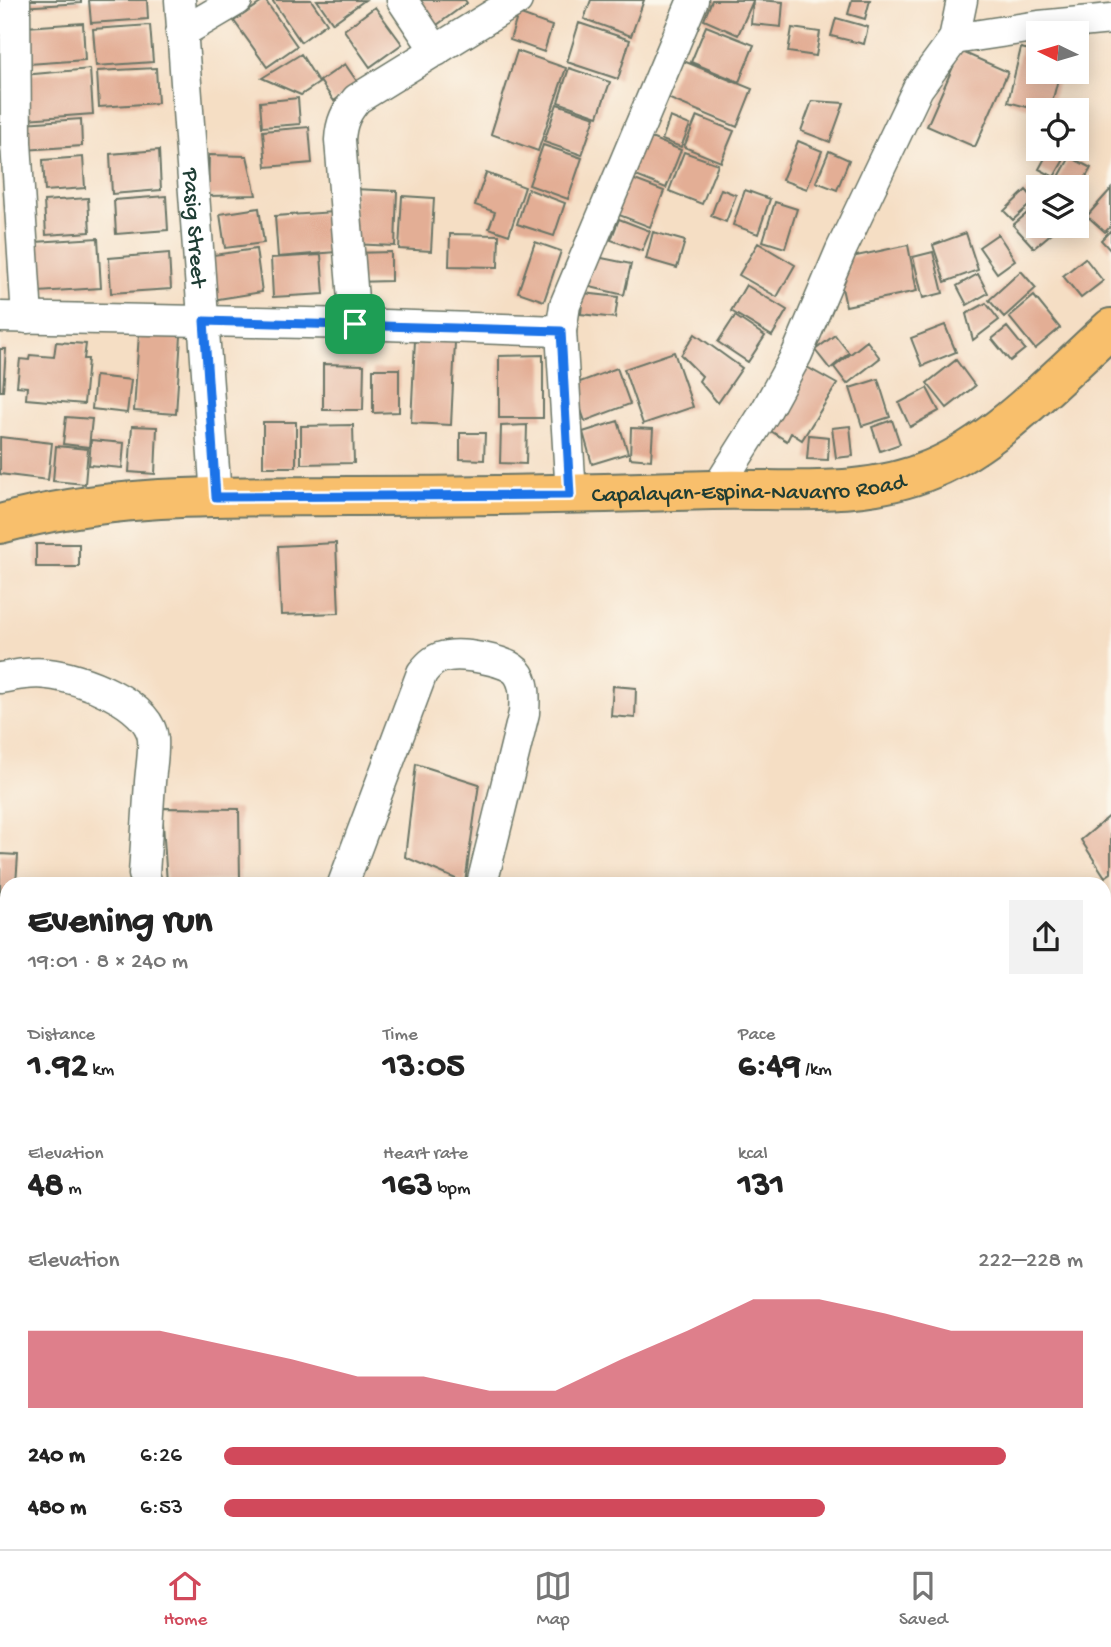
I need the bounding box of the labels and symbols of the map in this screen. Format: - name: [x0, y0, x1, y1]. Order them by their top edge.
- north arrow: [1026, 21, 1088, 84]
- street label: Pasig Street: [175, 166, 211, 290]
- pin: [325, 294, 385, 354]
- street label: Capalayan-Espina-Navarro Road: [591, 469, 911, 510]

